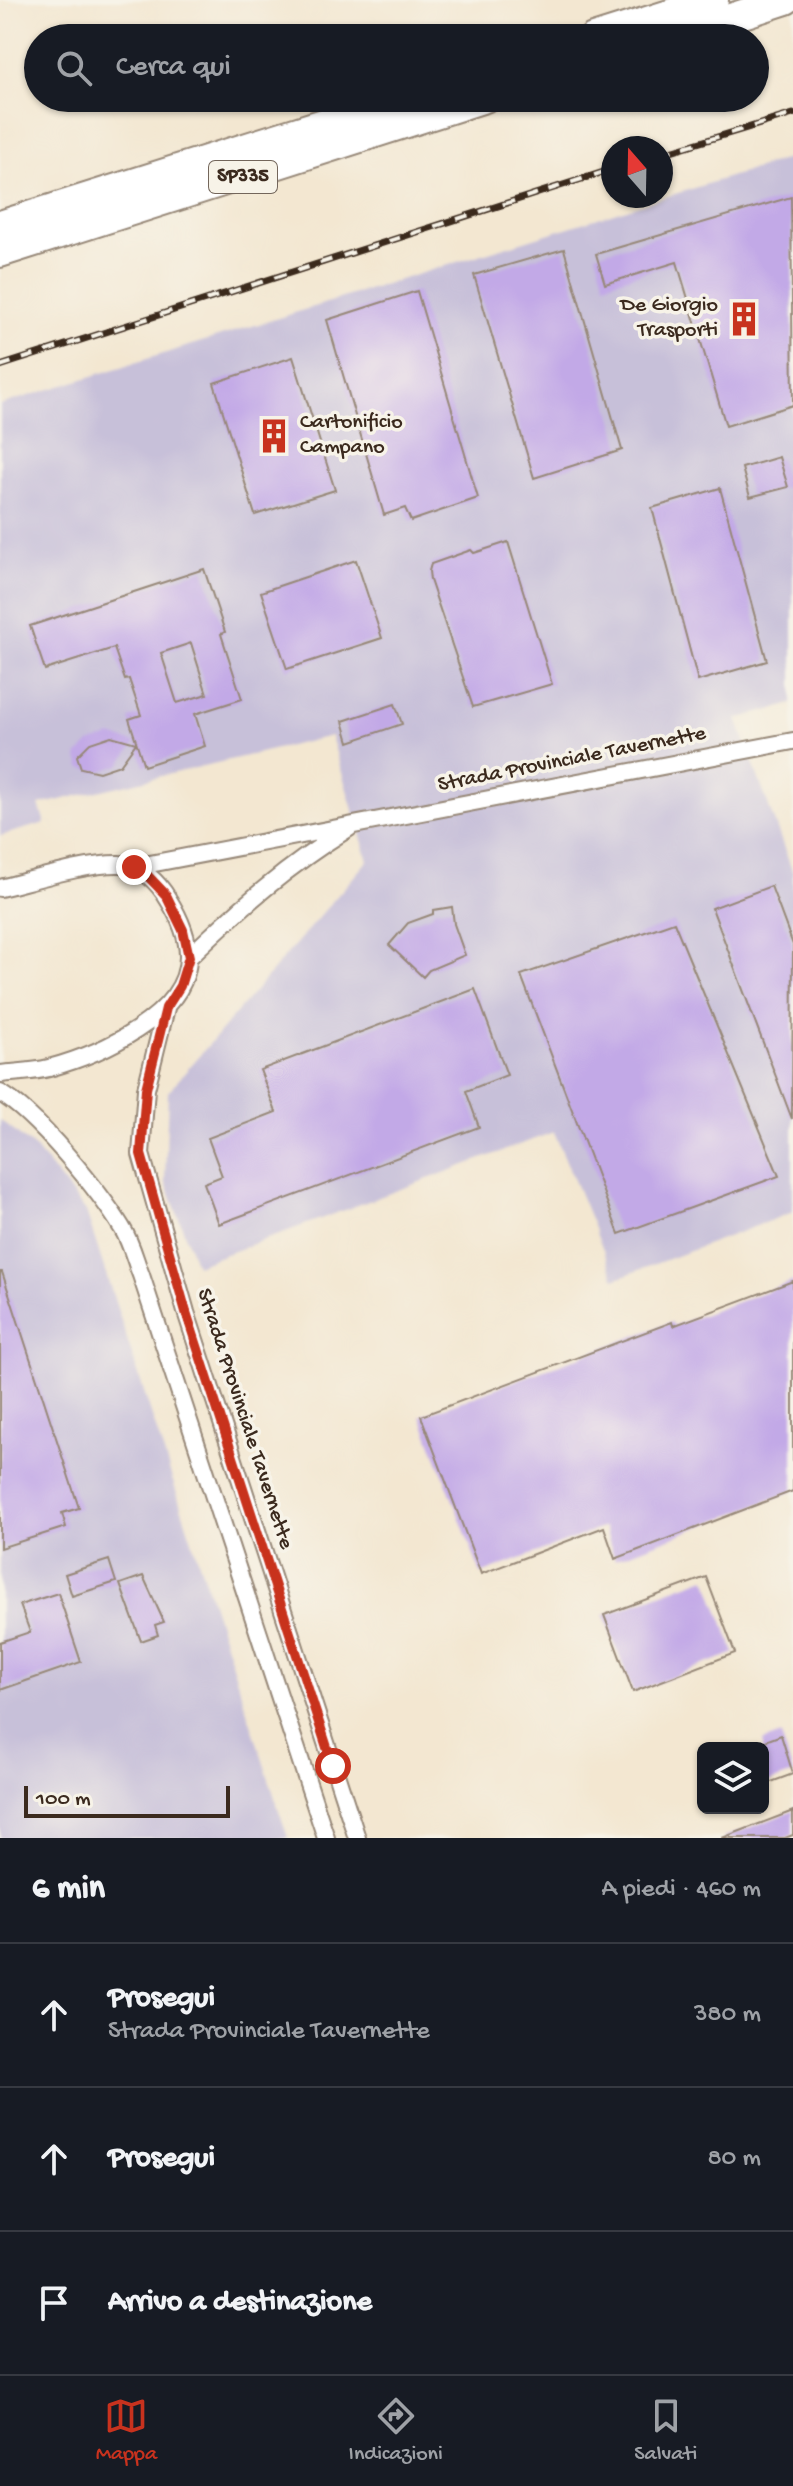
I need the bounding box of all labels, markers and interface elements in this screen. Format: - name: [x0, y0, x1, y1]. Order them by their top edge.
- search box: [24, 24, 769, 112]
- icon: search: [52, 46, 96, 90]
- text: Cerca qui: [116, 51, 231, 86]
- north arrow: [601, 136, 673, 208]
- road number: SP335: [209, 161, 277, 193]
- place label: De Giorgio Trasporti: [619, 293, 718, 344]
- building icon: De Giorgio Trasporti: [725, 300, 763, 338]
- place label: Cartonificio Campano: [300, 410, 403, 461]
- building icon: Cartonificio Campano: [255, 417, 293, 455]
- street label: Strada Provinciale Tavernette: [436, 721, 709, 799]
- route end: [116, 849, 152, 885]
- street label: Strada Provinciale Tavernette: [190, 1285, 299, 1553]
- map controls: [697, 1742, 769, 1814]
- button: layers: [697, 1742, 769, 1814]
- route start: [315, 1748, 351, 1784]
- scale bar: [24, 1782, 230, 1818]
- text: 100 m: [36, 1787, 91, 1813]
- text: 6 min: [32, 1870, 105, 1910]
- text: A piedi · 460 m: [601, 1875, 761, 1906]
- text: Prosegui: [108, 1982, 215, 2017]
- icon: ahead: [32, 1993, 76, 2037]
- text: 380 m: [694, 2000, 761, 2031]
- text: Strada Provinciale Tavernette: [108, 2017, 430, 2048]
- icon: ahead: [32, 2137, 76, 2181]
- text: Prosegui: [108, 2142, 215, 2177]
- text: 80 m: [707, 2144, 761, 2175]
- icon: arrive: [32, 2281, 76, 2325]
- text: Arrivo a destinazione: [108, 2286, 372, 2321]
- tab: Mappa: [96, 2394, 157, 2468]
- tab: Indicazioni: [349, 2394, 443, 2468]
- tab: Salvati: [634, 2394, 697, 2468]

